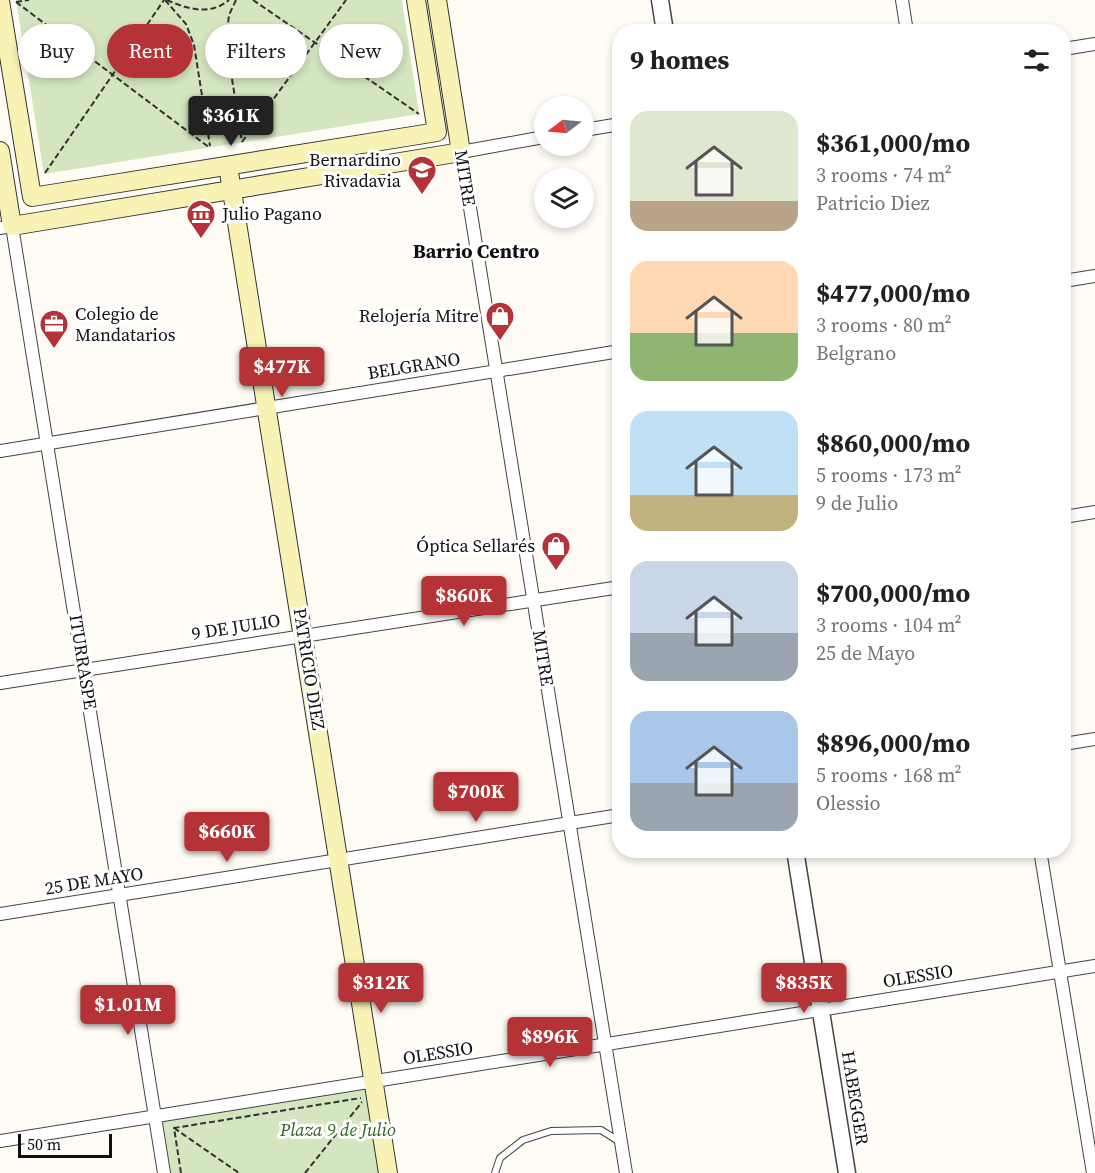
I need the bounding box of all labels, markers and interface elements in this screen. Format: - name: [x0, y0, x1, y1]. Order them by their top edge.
- chip: Buy: [18, 24, 95, 78]
- chip: Rent: [107, 24, 193, 78]
- chip: Filters: [205, 24, 307, 78]
- chip: New: [319, 24, 403, 78]
- text: 9 homes: [630, 42, 729, 78]
- icon: filters: [1020, 44, 1053, 77]
- pin: $361K: [189, 96, 273, 147]
- north arrow: [534, 96, 594, 156]
- map controls: [534, 96, 594, 228]
- text: $361K: [202, 101, 260, 129]
- text: $361,000/mo: [816, 125, 970, 161]
- icon: home: [678, 135, 750, 207]
- place label: Bernardino Rivadavia: [309, 147, 402, 193]
- street label: MITRE: [449, 148, 482, 208]
- school or university icon: Bernardino Rivadavia: [406, 154, 438, 196]
- text: 3 rooms · 74 m²: [816, 161, 952, 189]
- button: layers: [534, 168, 594, 228]
- text: Patricio Diez: [816, 189, 930, 217]
- museum icon: Julio Pagano: [185, 198, 217, 240]
- place label: Julio Pagano: [221, 201, 322, 226]
- district label: Barrio Centro: [413, 237, 539, 265]
- text: $477,000/mo: [816, 275, 970, 311]
- icon: home: [678, 285, 750, 357]
- shop icon: Relojería Mitre: [484, 300, 516, 342]
- place label: Colegio de Mandatarios: [75, 301, 176, 347]
- place label: Relojería Mitre: [359, 303, 479, 328]
- office icon: Colegio de Mandatarios: [38, 308, 70, 350]
- text: 3 rooms · 80 m²: [816, 311, 952, 339]
- text: Belgrano: [816, 339, 896, 367]
- street label: BELGRANO: [366, 346, 462, 385]
- pin: $477K: [240, 347, 324, 398]
- text: $477K: [253, 352, 311, 380]
- text: $860,000/mo: [816, 425, 970, 461]
- icon: home: [678, 435, 750, 507]
- text: 5 rooms · 173 m²: [816, 461, 962, 489]
- text: 9 de Julio: [816, 489, 898, 517]
- shop icon: Óptica Sellarés: [540, 530, 572, 572]
- place label: Óptica Sellarés: [416, 533, 535, 558]
- text: $700,000/mo: [816, 575, 970, 611]
- pin: $860K: [422, 576, 506, 627]
- text: $860K: [435, 581, 493, 609]
- icon: home: [678, 585, 750, 657]
- street label: PATRICIO DIEZ: [287, 606, 332, 732]
- street label: 9 DE JULIO: [190, 607, 282, 646]
- text: 3 rooms · 104 m²: [816, 611, 962, 639]
- street label: ITURRASPE: [64, 613, 103, 711]
- street label: MITRE: [527, 628, 560, 688]
- text: 25 de Mayo: [816, 639, 915, 667]
- text: $896,000/mo: [816, 725, 970, 761]
- icon: home: [678, 735, 750, 807]
- text: 5 rooms · 168 m²: [816, 761, 962, 789]
- pin: $700K: [434, 772, 518, 823]
- text: $700K: [447, 777, 505, 805]
- text: Olessio: [816, 789, 881, 817]
- pin: $660K: [185, 812, 269, 863]
- text: $660K: [198, 817, 256, 845]
- street label: 25 DE MAYO: [43, 860, 145, 901]
- street label: OLESSIO: [881, 958, 955, 993]
- pin: $312K: [339, 963, 423, 1014]
- pin: $835K: [762, 963, 846, 1014]
- text: $312K: [352, 968, 410, 996]
- text: $835K: [775, 968, 833, 996]
- pin: $1.01M: [79, 985, 177, 1036]
- text: $1.01M: [94, 990, 162, 1018]
- pin: $896K: [508, 1017, 592, 1068]
- text: $896K: [521, 1022, 579, 1050]
- street label: OLESSIO: [401, 1035, 475, 1070]
- street label: HABEGGER: [836, 1049, 875, 1147]
- park label: Plaza 9 de Julio: [279, 1117, 396, 1142]
- scale bar: [18, 1131, 112, 1158]
- text: 50 m: [27, 1133, 61, 1155]

